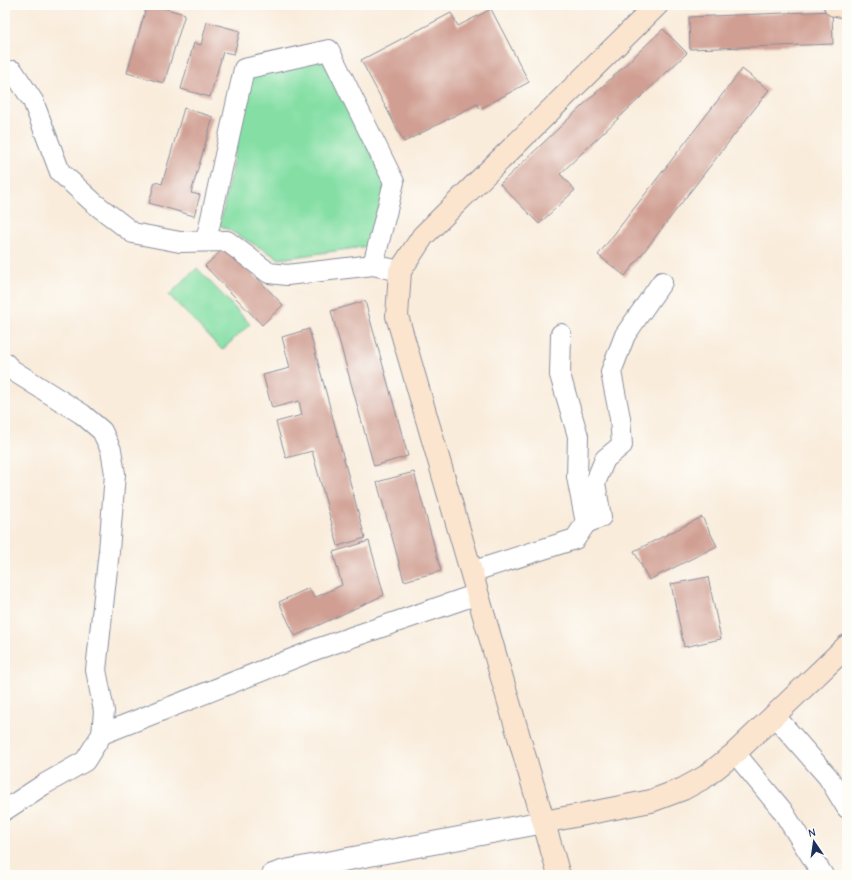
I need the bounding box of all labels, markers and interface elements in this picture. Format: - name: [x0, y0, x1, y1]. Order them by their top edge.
- north arrow: [794, 822, 834, 862]
- text: N: [807, 826, 817, 840]

